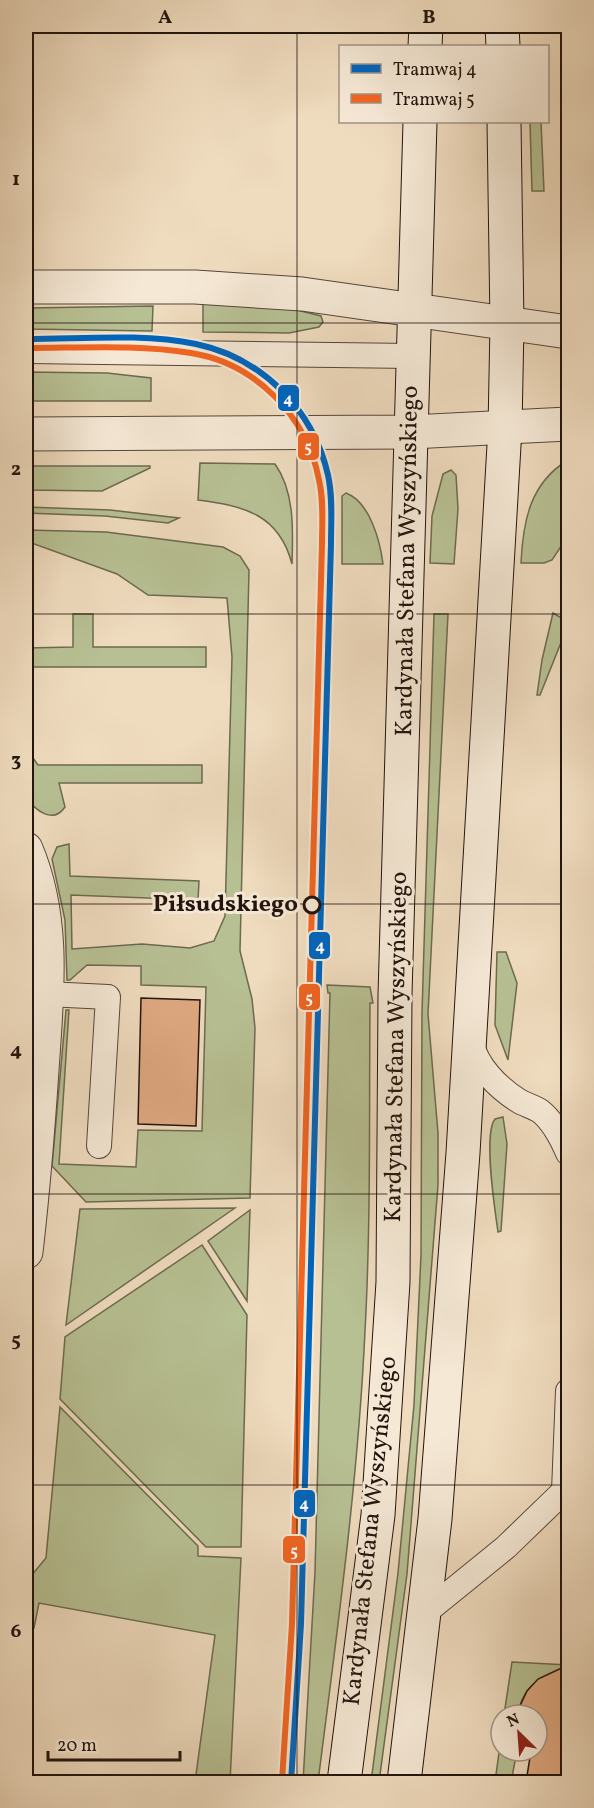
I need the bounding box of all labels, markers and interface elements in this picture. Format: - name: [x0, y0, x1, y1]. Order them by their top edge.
- text: A: [158, 4, 172, 32]
- text: B: [422, 4, 436, 32]
- legend: [339, 45, 549, 123]
- text: Tramwaj 4: [393, 58, 477, 83]
- text: Tramwaj 5: [393, 88, 475, 113]
- text: 1: [12, 166, 20, 194]
- line badge: 4: [277, 384, 300, 412]
- street label: Kardynała Stefana Wyszyńskiego: [388, 385, 428, 737]
- text: 4: [283, 389, 293, 411]
- line badge: 5: [297, 432, 320, 461]
- text: 5: [304, 437, 312, 459]
- text: 2: [11, 456, 21, 484]
- text: 3: [11, 747, 21, 775]
- street label: Kardynała Stefana Wyszyńskiego: [377, 871, 417, 1223]
- place label: Piłsudskiego: [153, 888, 298, 922]
- marker: Piłsudskiego: [303, 896, 321, 914]
- line badge: 4: [308, 931, 331, 960]
- text: 4: [315, 936, 325, 958]
- line badge: 5: [298, 983, 321, 1011]
- text: 5: [305, 988, 313, 1010]
- text: 4: [10, 1037, 22, 1065]
- text: 5: [11, 1327, 21, 1355]
- street label: Kardynała Stefana Wyszyńskiego: [336, 1355, 406, 1707]
- line badge: 4: [293, 1489, 316, 1518]
- text: 4: [299, 1494, 309, 1516]
- line badge: 5: [282, 1535, 306, 1564]
- text: 5: [290, 1541, 298, 1563]
- text: 6: [11, 1618, 22, 1646]
- north arrow: [489, 1703, 549, 1763]
- text: N: [504, 1709, 524, 1734]
- scale bar: [48, 1724, 180, 1762]
- text: 20 m: [57, 1734, 97, 1759]

